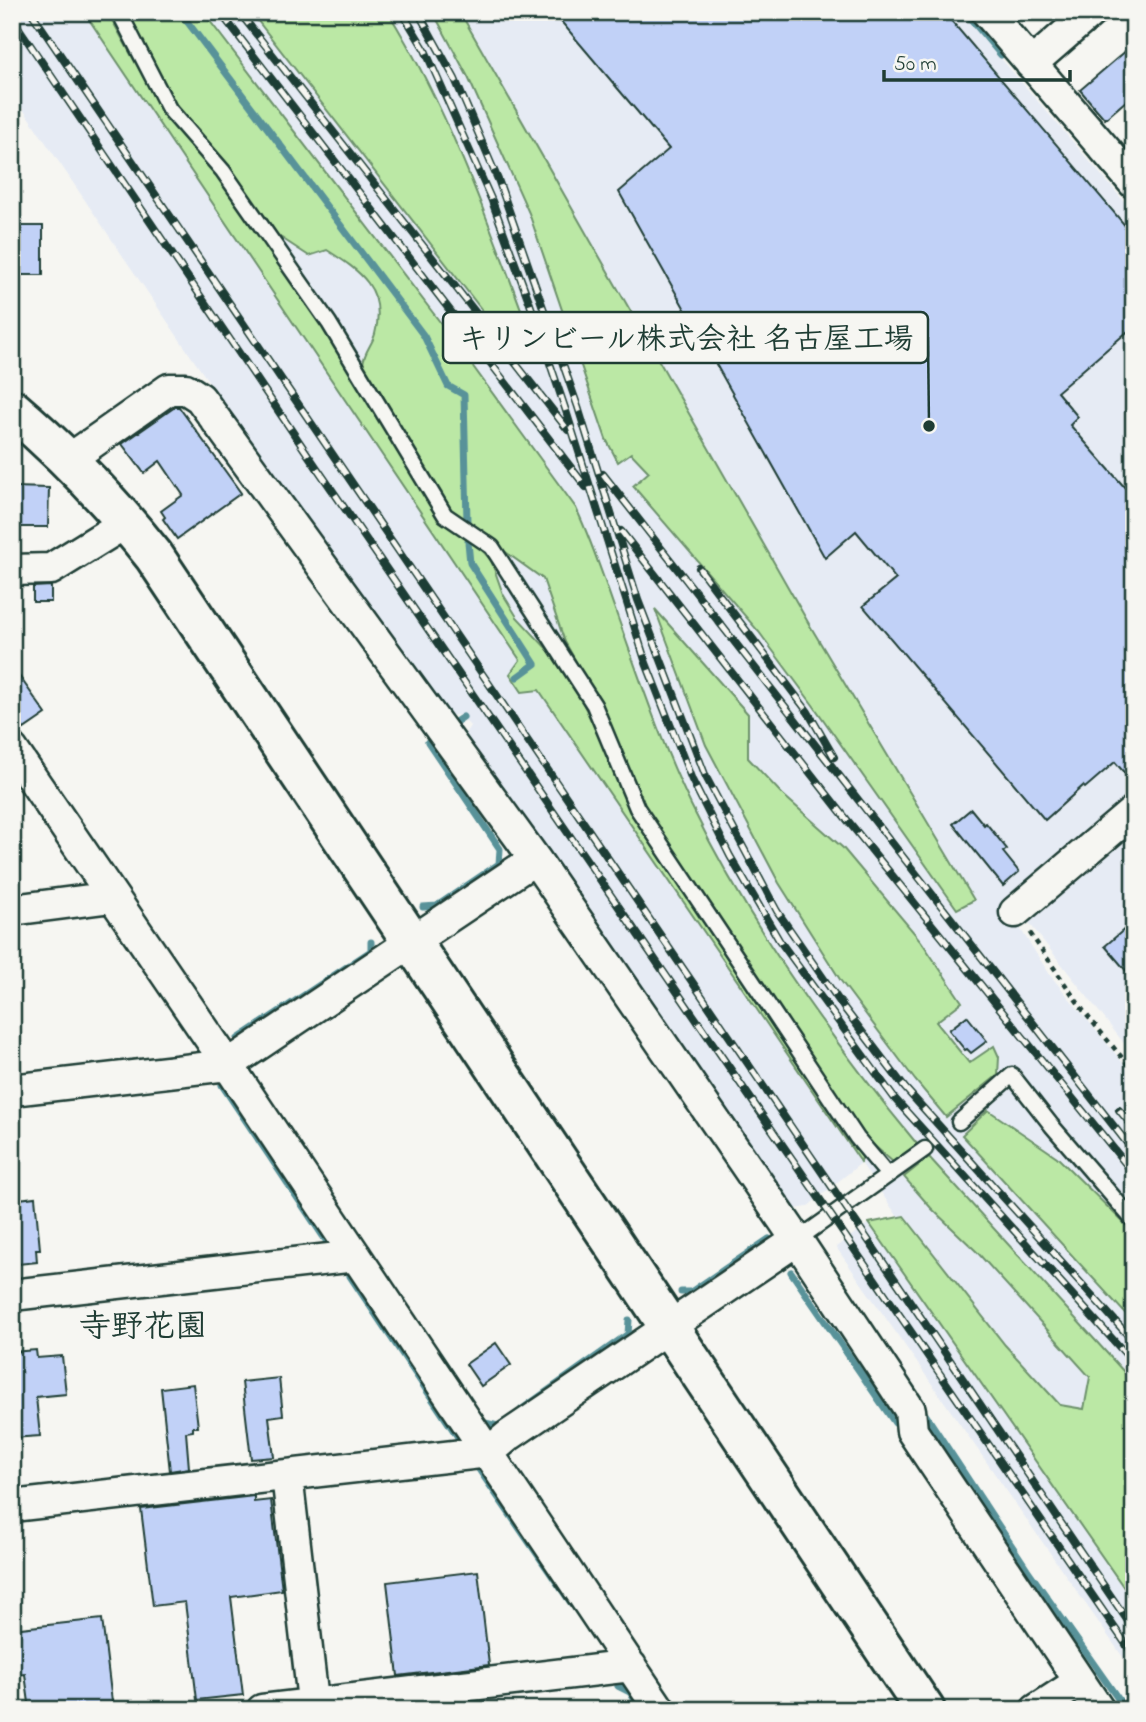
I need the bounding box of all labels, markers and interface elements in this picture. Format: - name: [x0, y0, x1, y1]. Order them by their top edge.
- scale bar: [884, 38, 1069, 82]
- text: 50 m: [894, 50, 937, 80]
- callout: キリンビール株式会社 名古屋工場: [443, 312, 928, 363]
- text: キリンビール株式会社 名古屋工場: [458, 319, 914, 363]
- district label: 寺野花園: [79, 1305, 207, 1352]

